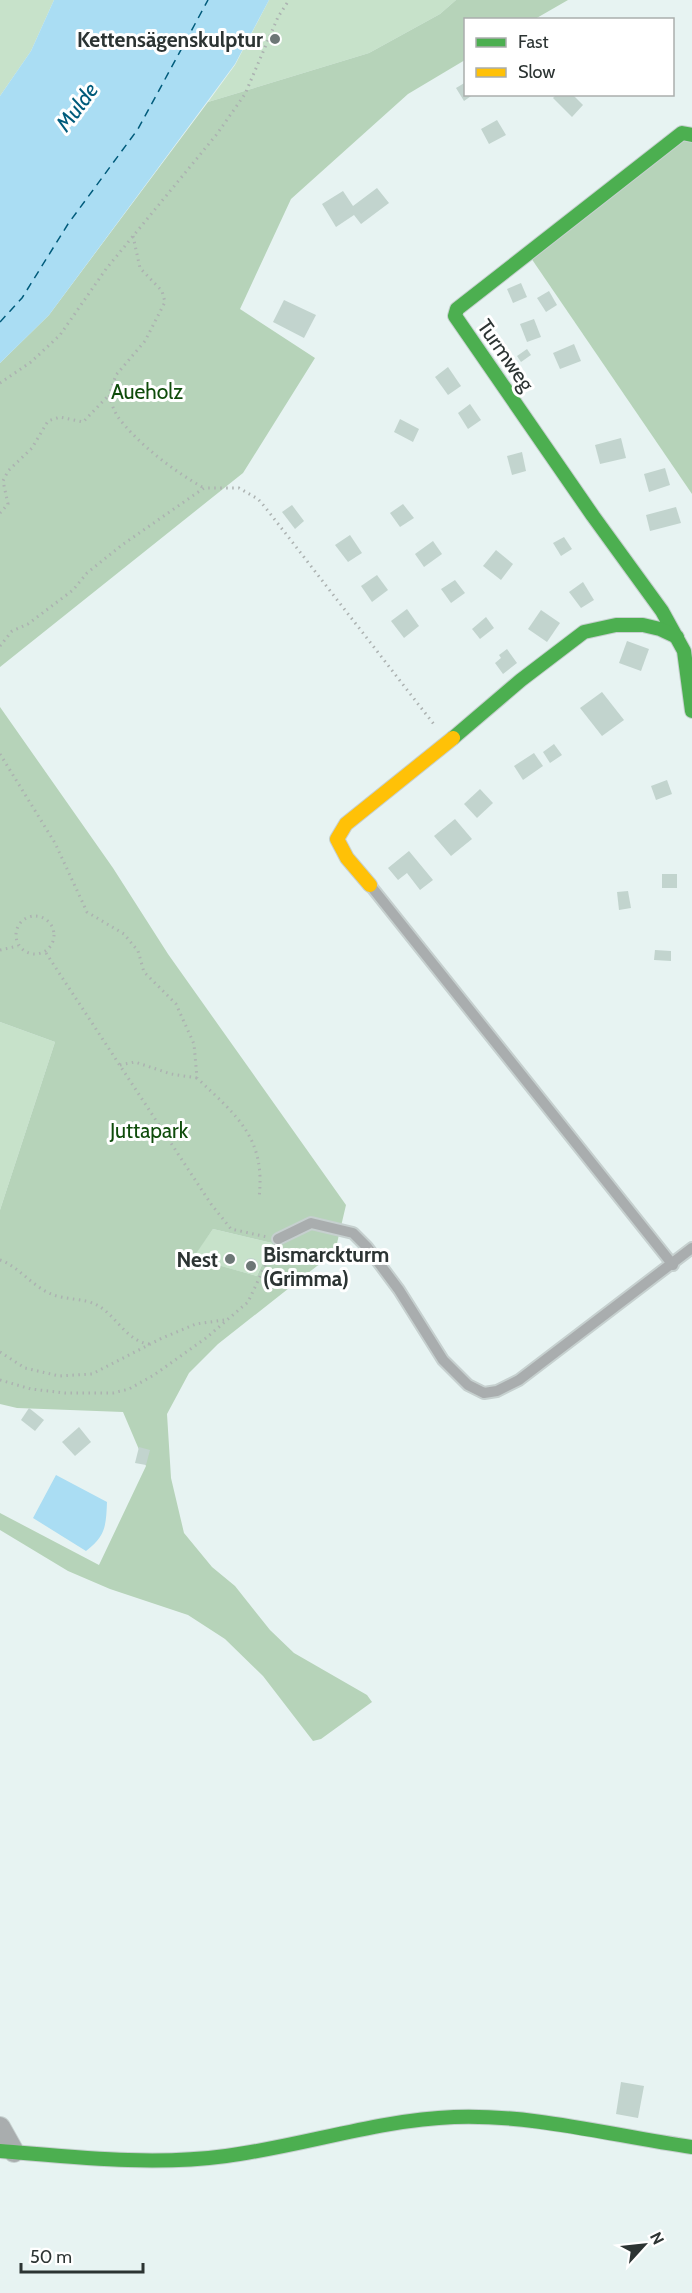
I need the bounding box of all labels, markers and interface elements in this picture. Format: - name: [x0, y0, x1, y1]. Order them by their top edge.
- legend: [464, 18, 674, 96]
- place label: Kettensägenskulptur: [77, 27, 263, 52]
- text: Fast: [518, 31, 549, 53]
- marker: Kettensägenskulptur: [268, 32, 282, 46]
- text: Slow: [518, 61, 555, 83]
- water label: Mulde: [49, 77, 104, 137]
- street label: Turmweg: [472, 314, 540, 396]
- park label: Aueholz: [111, 379, 183, 404]
- park label: Juttapark: [109, 1118, 189, 1143]
- place label: Bismarckturm (Grimma): [263, 1242, 389, 1291]
- place label: Nest: [177, 1247, 218, 1272]
- marker: Nest: [223, 1252, 237, 1266]
- marker: Bismarckturm (Grimma): [244, 1259, 258, 1273]
- north arrow: [614, 2215, 674, 2275]
- text: N: [646, 2229, 668, 2248]
- scale bar: [21, 2236, 142, 2274]
- text: 50 m: [30, 2246, 72, 2268]

